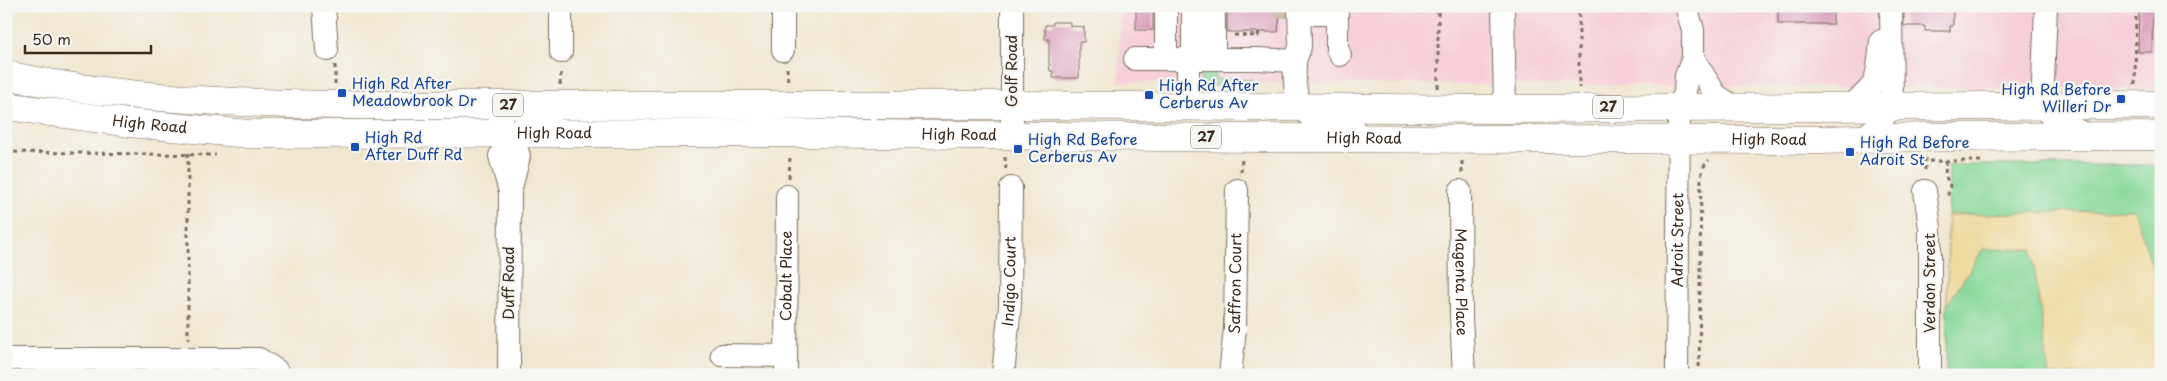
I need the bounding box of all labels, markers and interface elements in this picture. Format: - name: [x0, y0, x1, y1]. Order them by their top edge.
- scale bar: [25, 22, 151, 54]
- text: 50 m: [32, 27, 71, 50]
- street label: Golf Road: [999, 35, 1022, 107]
- place label: High Rd After Meadowbrook Dr: [352, 71, 477, 111]
- place label: High Rd After Cerberus Av: [1159, 73, 1259, 113]
- place label: High Rd Before Willeri Dr: [2002, 77, 2111, 117]
- marker: High Rd After Meadowbrook Dr: [336, 87, 348, 99]
- marker: High Rd After Cerberus Av: [1143, 89, 1155, 101]
- marker: High Rd Before Willeri Dr: [2115, 93, 2127, 105]
- road number: 27: [493, 94, 523, 116]
- road number: 27: [1593, 95, 1623, 118]
- street label: High Road: [111, 108, 189, 138]
- street label: High Road: [517, 120, 592, 143]
- street label: High Road: [922, 122, 997, 145]
- place label: High Rd After Duff Rd: [365, 125, 462, 165]
- road number: 27: [1191, 125, 1221, 148]
- street label: High Road: [1327, 125, 1402, 149]
- place label: High Rd Before Cerberus Av: [1028, 127, 1137, 167]
- street label: High Road: [1732, 127, 1807, 150]
- place label: High Rd Before Adroit St: [1860, 130, 1969, 170]
- marker: High Rd After Duff Rd: [349, 141, 361, 153]
- marker: High Rd Before Cerberus Av: [1012, 143, 1024, 155]
- marker: High Rd Before Adroit St: [1844, 146, 1856, 158]
- street label: Adroit Street: [1665, 193, 1688, 287]
- street label: Magenta Place: [1450, 228, 1475, 336]
- street label: Cobalt Place: [773, 231, 797, 321]
- street label: Saffron Court: [1222, 233, 1246, 335]
- street label: Verdon Street: [1917, 233, 1940, 333]
- street label: Indigo Court: [995, 236, 1021, 327]
- street label: Duff Road: [496, 246, 519, 320]

